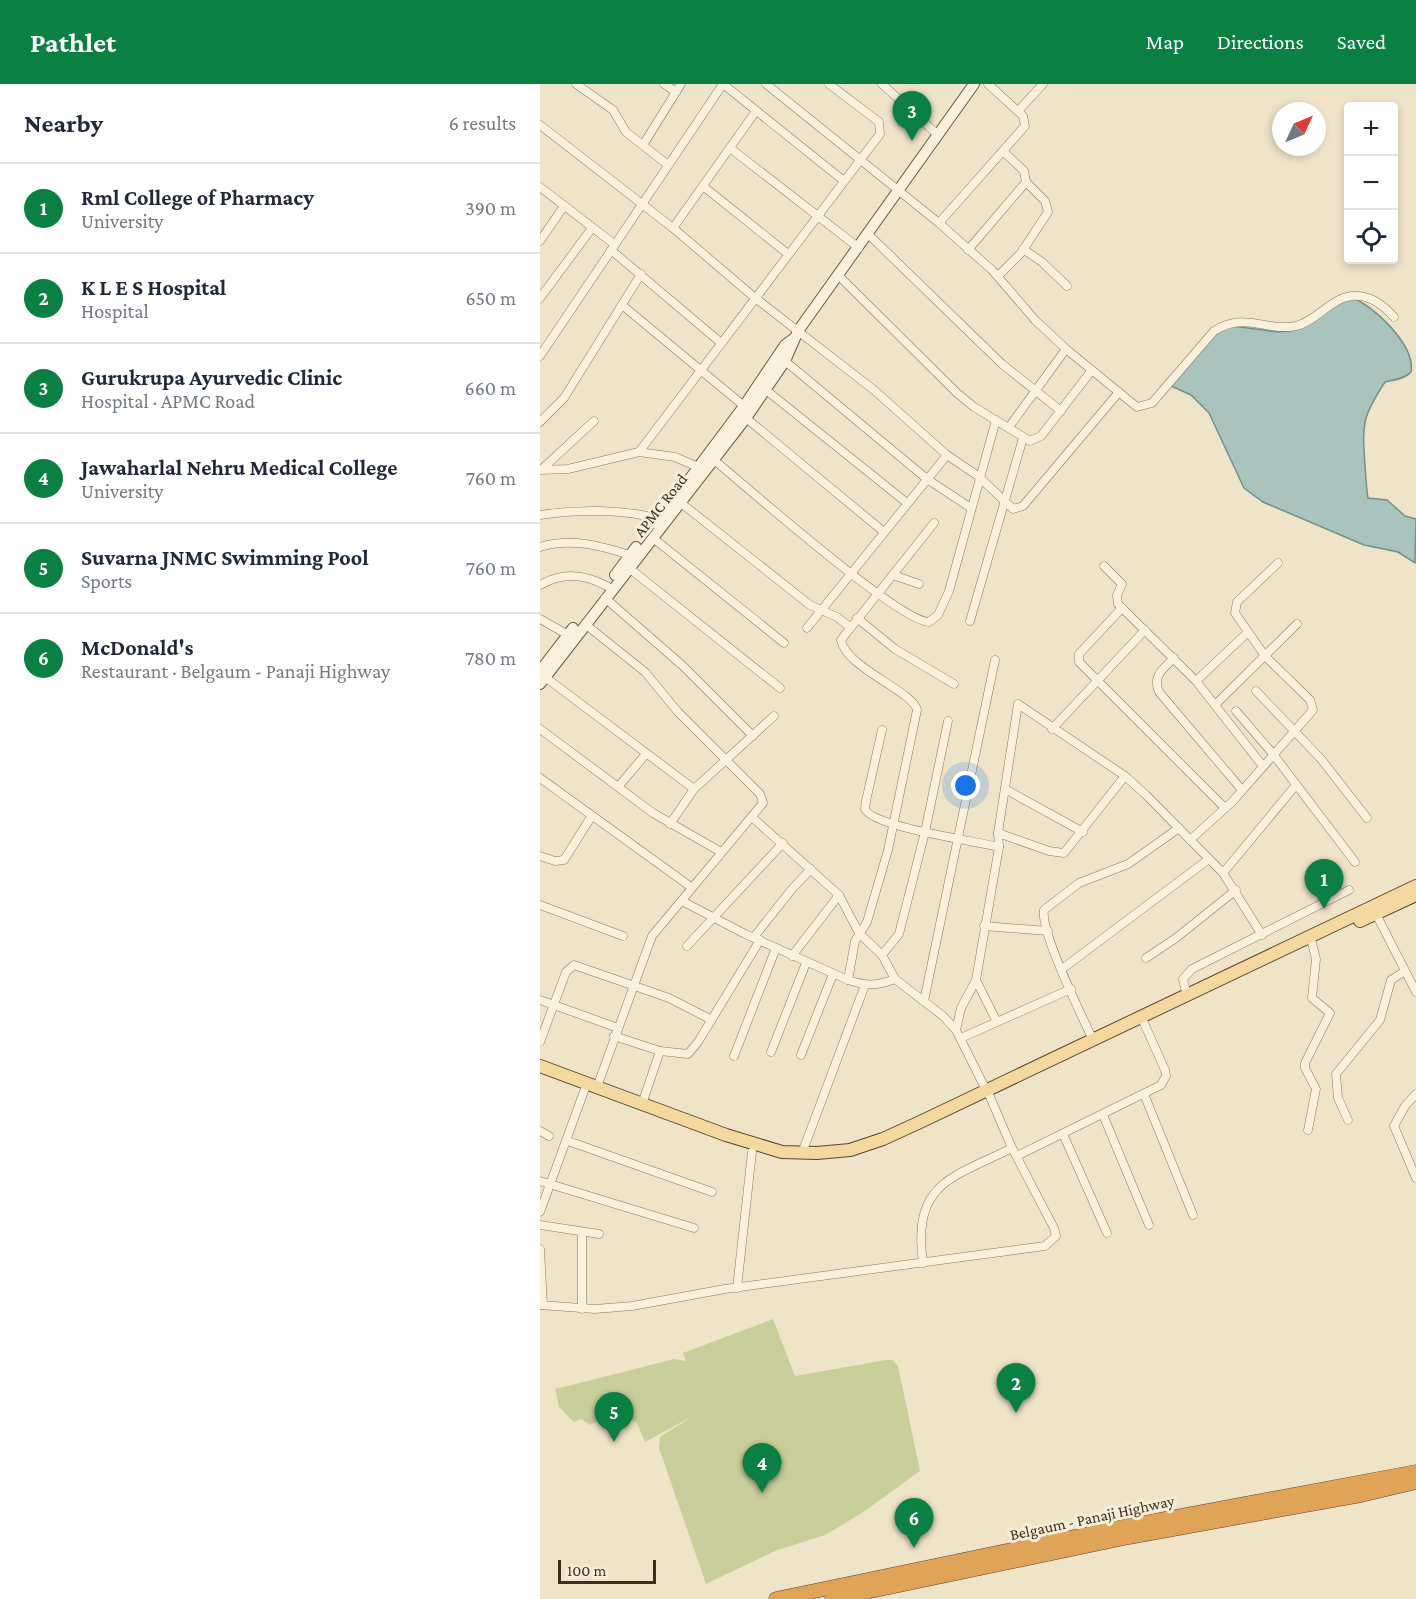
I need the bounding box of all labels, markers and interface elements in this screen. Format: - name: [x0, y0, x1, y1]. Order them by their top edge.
- text: Pathlet: [30, 27, 116, 58]
- text: Map: [1146, 30, 1184, 54]
- text: Directions: [1217, 30, 1304, 54]
- text: Saved: [1337, 30, 1386, 54]
- pin: 3: [892, 92, 932, 141]
- north arrow: [1272, 102, 1326, 156]
- map controls: [1344, 102, 1398, 264]
- button: +: [1344, 102, 1398, 156]
- text: Nearby: [24, 109, 103, 138]
- text: 6 results: [449, 112, 516, 134]
- button: −: [1344, 156, 1398, 210]
- text: Rml College of Pharmacy: [81, 185, 314, 210]
- text: 1: [40, 197, 47, 219]
- text: 390 m: [465, 197, 516, 219]
- text: University: [81, 210, 164, 232]
- button: locate: [1344, 210, 1398, 264]
- text: K L E S Hospital: [81, 275, 226, 300]
- text: 2: [38, 287, 49, 309]
- text: 650 m: [466, 287, 516, 309]
- text: Hospital: [81, 300, 149, 322]
- text: Gurukrupa Ayurvedic Clinic: [81, 365, 342, 390]
- text: 3: [39, 377, 48, 399]
- text: 660 m: [465, 377, 516, 399]
- text: Hospital · APMC Road: [81, 390, 255, 412]
- text: Jawaharlal Nehru Medical College: [81, 455, 397, 480]
- text: 4: [38, 467, 49, 489]
- text: 760 m: [466, 467, 516, 489]
- street label: APMC Road: [631, 470, 691, 540]
- text: University: [81, 480, 164, 502]
- text: Suvarna JNMC Swimming Pool: [81, 545, 369, 570]
- text: 5: [39, 557, 48, 579]
- text: 760 m: [466, 557, 516, 579]
- text: Sports: [81, 570, 132, 592]
- text: McDonald's: [81, 635, 194, 660]
- text: 6: [38, 647, 49, 669]
- text: 780 m: [465, 647, 516, 669]
- text: Restaurant · Belgaum - Panaji Highway: [81, 660, 390, 682]
- your location: [951, 771, 980, 800]
- pin: 1: [1304, 860, 1344, 909]
- pin: 2: [996, 1364, 1036, 1413]
- pin: 5: [594, 1392, 634, 1442]
- pin: 4: [742, 1444, 782, 1493]
- street label: Belgaum - Panaji Highway: [1008, 1492, 1177, 1544]
- pin: 6: [894, 1498, 934, 1548]
- scale bar: [558, 1557, 656, 1584]
- text: 100 m: [567, 1562, 606, 1579]

